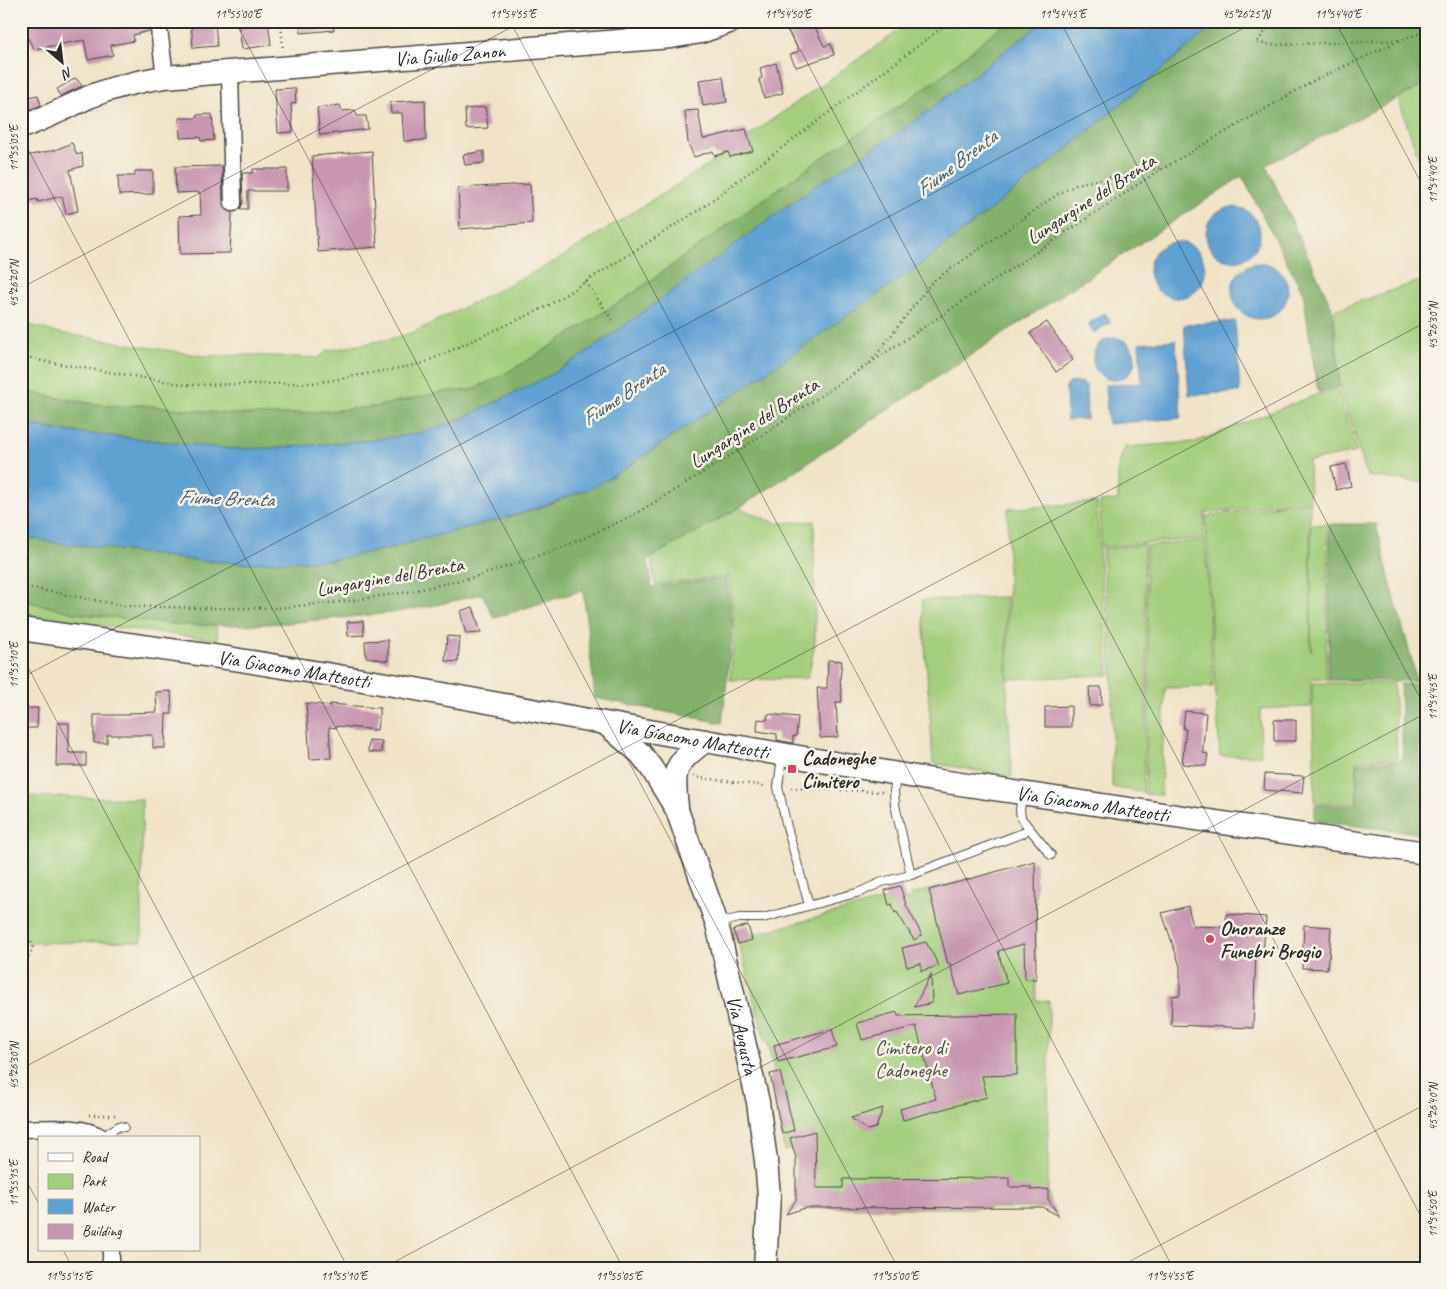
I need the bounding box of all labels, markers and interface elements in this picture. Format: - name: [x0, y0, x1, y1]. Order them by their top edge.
- text: 11°55'00"E: [215, 6, 263, 22]
- text: 11°54'55"E: [490, 6, 538, 22]
- text: 11°54'50"E: [765, 6, 813, 22]
- text: 11°54'45"E: [1040, 6, 1088, 22]
- text: 45°26'25"N: [1222, 6, 1271, 22]
- text: 11°54'40"E: [1315, 6, 1363, 22]
- north arrow: [38, 38, 88, 88]
- street label: Via Giulio Zanon: [394, 38, 507, 71]
- text: N: [58, 63, 76, 84]
- water label: Fiume Brenta: [910, 122, 1004, 202]
- text: 11°55'05"E: [6, 123, 22, 171]
- street label: Lungargine del Brenta: [1022, 147, 1161, 250]
- text: 11°54'40"E: [1425, 155, 1441, 203]
- text: 45°26'20"N: [6, 259, 22, 308]
- text: 45°26'30"N: [1425, 301, 1441, 350]
- water label: Fiume Brenta: [576, 355, 672, 431]
- street label: Lungargine del Brenta: [685, 371, 824, 474]
- water label: Fiume Brenta: [178, 483, 277, 513]
- street label: Lungargine del Brenta: [315, 552, 467, 602]
- text: 11°55'10"E: [6, 640, 22, 688]
- street label: Via Giacomo Matteotti: [216, 644, 374, 694]
- text: 11°54'45"E: [1425, 672, 1441, 720]
- street label: Via Giacomo Matteotti: [615, 713, 773, 765]
- place label: Cadoneghe Cimitero: [802, 746, 877, 794]
- marker: Cadoneghe Cimitero: [786, 763, 798, 775]
- street label: Via Giacomo Matteotti: [1015, 780, 1173, 828]
- place label: Onoranze Funebri Brogio: [1220, 916, 1322, 964]
- marker: Onoranze Funebri Brogio: [1204, 933, 1216, 945]
- street label: Via Augusta: [721, 993, 764, 1079]
- park label: Cimitero di Cadoneghe: [875, 1035, 949, 1083]
- text: 45°26'30"N: [6, 1041, 22, 1090]
- text: 45°26'40"N: [1425, 1082, 1441, 1131]
- legend: [38, 1136, 200, 1252]
- text: Road: [82, 1148, 109, 1167]
- text: 11°55'15"E: [6, 1158, 22, 1206]
- text: Park: [82, 1172, 107, 1191]
- text: 11°54'50"E: [1425, 1189, 1441, 1237]
- text: Water: [82, 1198, 116, 1217]
- text: Building: [82, 1222, 122, 1241]
- text: 11°55'15"E: [46, 1268, 94, 1284]
- text: 11°55'10"E: [321, 1268, 369, 1284]
- text: 11°55'05"E: [596, 1268, 644, 1284]
- text: 11°55'00"E: [872, 1268, 920, 1284]
- text: 11°54'55"E: [1147, 1268, 1195, 1284]

